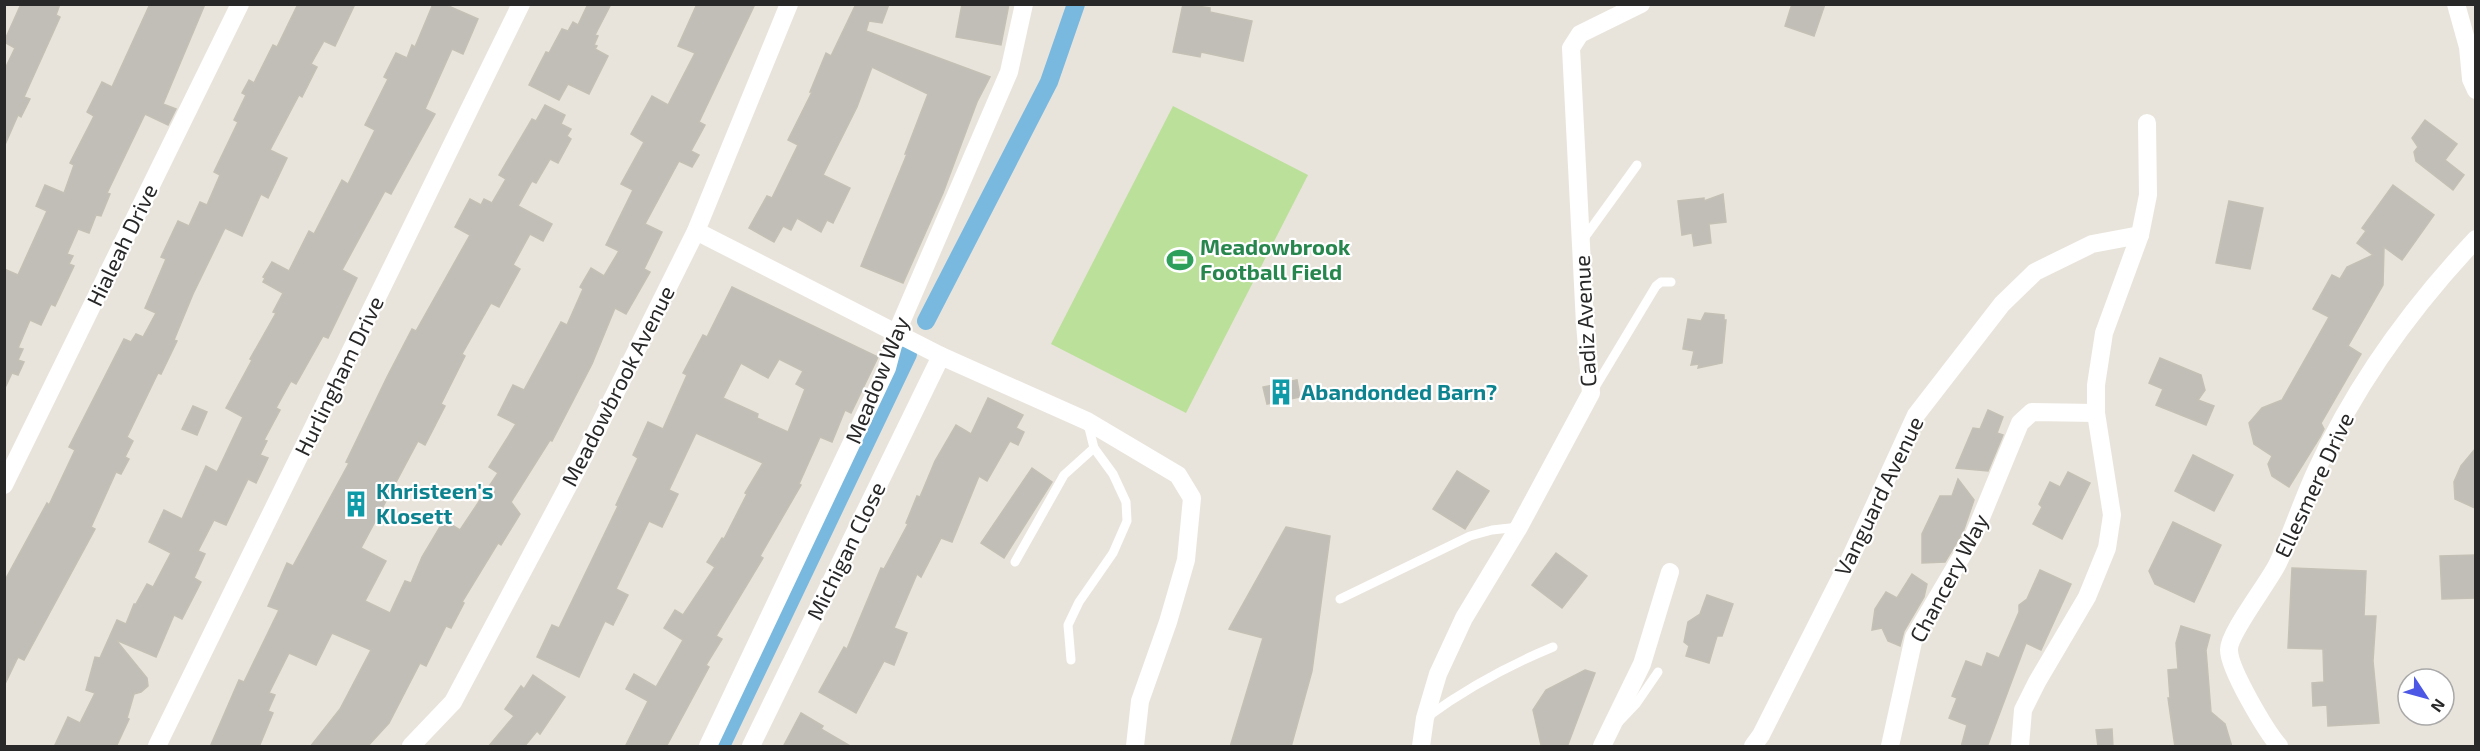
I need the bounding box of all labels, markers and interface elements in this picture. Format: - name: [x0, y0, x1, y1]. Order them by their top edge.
- street label: Hialeah Drive: [80, 179, 162, 310]
- place label: Meadowbrook Football Field: [1200, 233, 1351, 284]
- sports icon: Meadowbrook Football Field: [1165, 245, 1195, 275]
- street label: Cadiz Avenue: [1568, 254, 1600, 388]
- street label: Meadowbrook Avenue: [555, 281, 679, 490]
- street label: Hurlingham Drive: [288, 291, 388, 460]
- street label: Meadow Way: [839, 312, 914, 447]
- building icon: Abandonded Barn?: [1266, 377, 1296, 407]
- place label: Abandonded Barn?: [1301, 378, 1497, 404]
- street label: Ellesmere Drive: [2268, 408, 2358, 561]
- street label: Vanguard Avenue: [1828, 412, 1928, 579]
- place label: Khristeen's Klosett: [376, 477, 494, 528]
- street label: Michigan Close: [800, 477, 890, 624]
- building icon: Khristeen's Klosett: [341, 489, 371, 519]
- street label: Chancery Way: [1903, 509, 1993, 646]
- north arrow: [2396, 667, 2456, 727]
- text: N: [2427, 696, 2450, 716]

